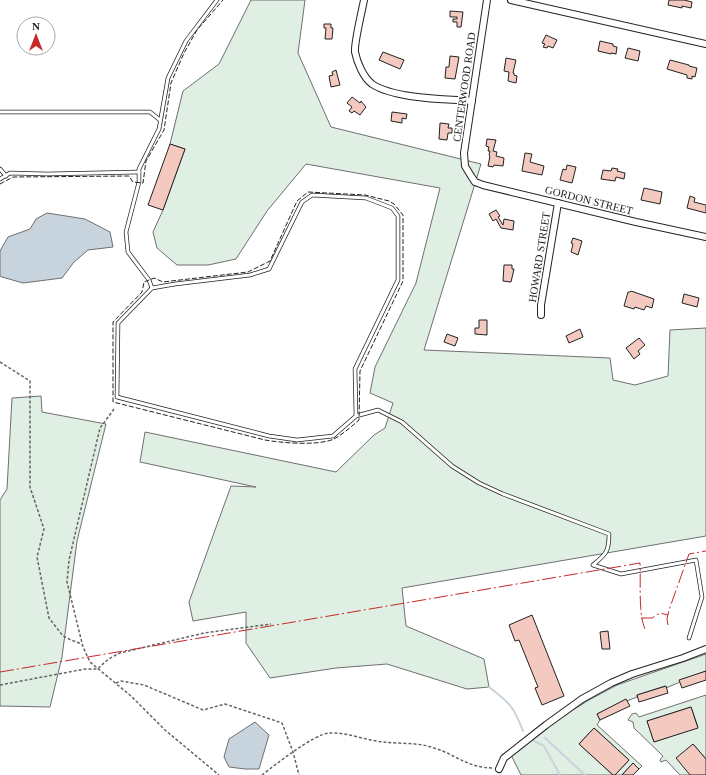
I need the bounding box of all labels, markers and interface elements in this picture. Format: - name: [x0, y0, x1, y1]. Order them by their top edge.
- north arrow: [16, 16, 56, 56]
- text: N: [32, 20, 40, 32]
- street label: CENTERWOOD ROAD: [450, 32, 478, 142]
- street label: GORDON STREET: [544, 183, 634, 217]
- street label: HOWARD STREET: [526, 211, 552, 303]

